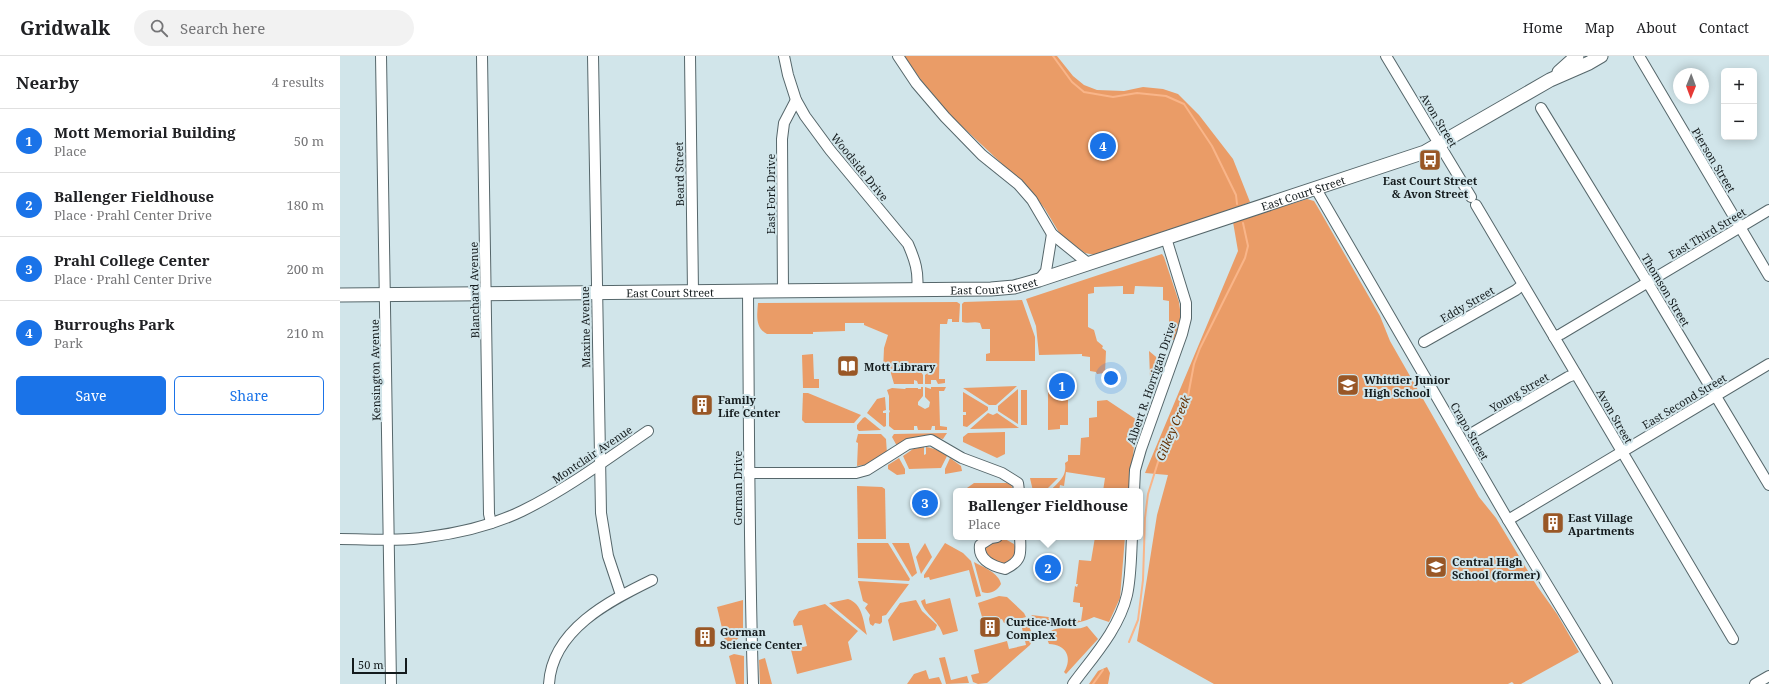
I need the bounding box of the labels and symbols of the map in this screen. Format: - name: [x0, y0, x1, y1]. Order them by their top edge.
- north arrow: [1673, 68, 1709, 104]
- street label: Avon Street: [1417, 90, 1461, 150]
- street label: Pierson Street: [1689, 125, 1739, 195]
- street label: Woodside Drive: [828, 130, 892, 204]
- pin: 4: [1090, 131, 1116, 161]
- street label: Beard Street: [671, 141, 687, 207]
- bus stop icon: East Court Street & Avon Street: [1417, 147, 1443, 173]
- street label: East Fork Drive: [763, 154, 778, 234]
- street label: East Court Street: [1259, 172, 1347, 213]
- place label: East Court Street & Avon Street: [1383, 173, 1478, 201]
- street label: East Third Street: [1666, 204, 1748, 262]
- street label: Blanchard Avenue: [466, 241, 482, 338]
- street label: Thomson Street: [1638, 251, 1694, 329]
- street label: East Court Street: [950, 273, 1039, 297]
- street label: Eddy Street: [1437, 282, 1497, 326]
- street label: East Court Street: [626, 284, 714, 300]
- street label: Maxine Avenue: [577, 286, 593, 368]
- street label: Kensington Avenue: [367, 319, 383, 421]
- street label: Albert R. Horrigan Drive: [1123, 320, 1179, 446]
- library icon: Mott Library: [835, 353, 861, 379]
- place label: Mott Library: [864, 359, 936, 374]
- your location: [1101, 368, 1121, 388]
- street label: Young Street: [1486, 369, 1551, 415]
- street label: East Second Street: [1639, 370, 1729, 432]
- pin: 1: [1049, 371, 1075, 401]
- school or university icon: Whittier Junior High School: [1335, 372, 1361, 398]
- place label: Whittier Junior High School: [1364, 372, 1450, 400]
- street label: Avon Street: [1593, 386, 1637, 446]
- building icon: Family Life Center: [689, 392, 715, 418]
- place label: Family Life Center: [718, 392, 780, 420]
- water label: Gilkey Creek: [1152, 392, 1195, 463]
- street label: Crapo Street: [1447, 399, 1493, 463]
- street label: Montclair Avenue: [549, 422, 635, 486]
- street label: Gorman Drive: [730, 450, 745, 525]
- pin: 3: [912, 488, 938, 518]
- building icon: East Village Apartments: [1540, 510, 1566, 536]
- place label: East Village Apartments: [1568, 510, 1634, 538]
- pin: 2: [1035, 553, 1061, 583]
- school or university icon: Central High School (former): [1423, 554, 1449, 580]
- place label: Central High School (former): [1452, 554, 1540, 582]
- building icon: Curtice-Mott Complex: [977, 614, 1003, 640]
- place label: Curtice-Mott Complex: [1006, 614, 1077, 642]
- building icon: Gorman Science Center: [692, 624, 718, 650]
- place label: Gorman Science Center: [720, 624, 802, 652]
- scale bar: [352, 656, 407, 675]

